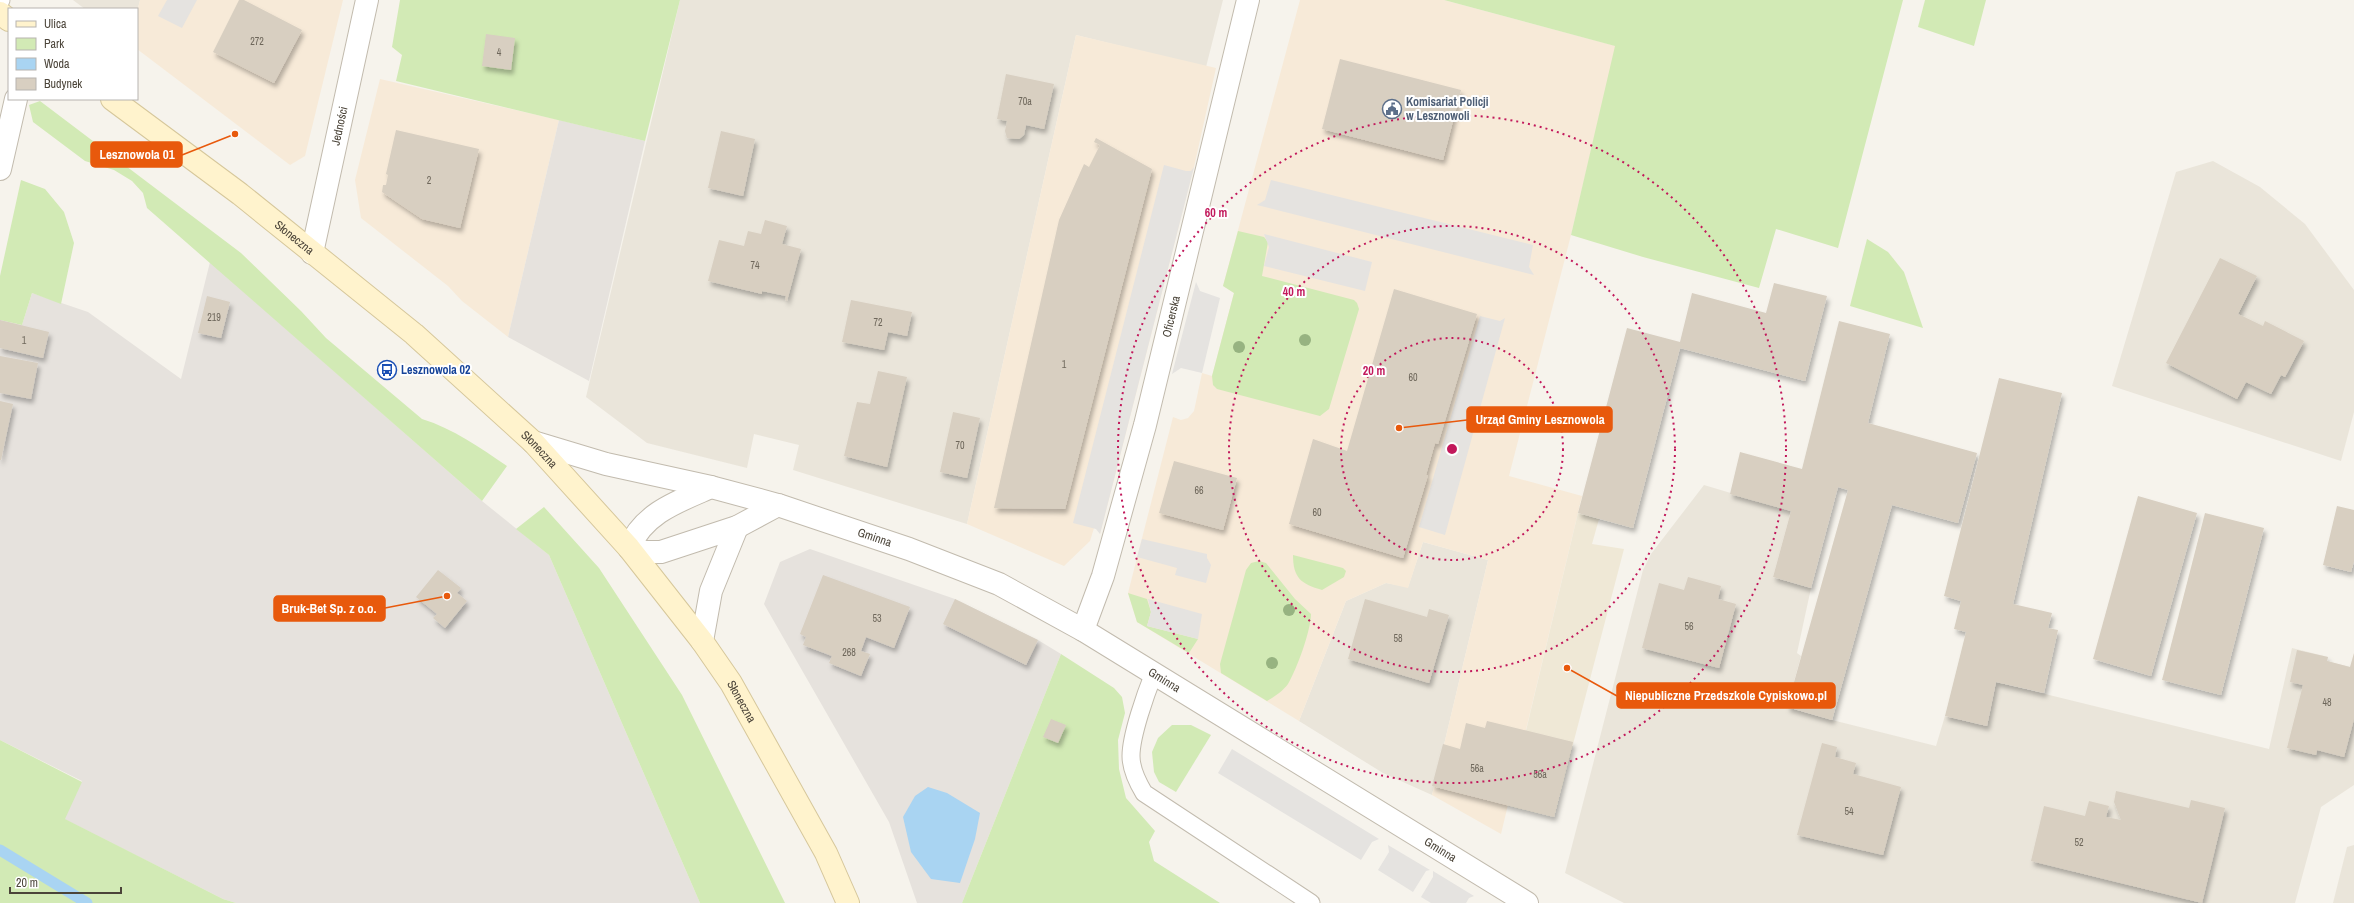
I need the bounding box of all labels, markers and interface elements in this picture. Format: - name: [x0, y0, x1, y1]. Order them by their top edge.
- legend: [8, 8, 138, 100]
- text: Ulica: [44, 16, 67, 32]
- house number: 272: [250, 35, 264, 48]
- text: Park: [44, 36, 64, 52]
- house number: 4: [497, 46, 502, 59]
- text: Woda: [44, 56, 70, 72]
- text: Budynek: [44, 76, 82, 92]
- place label: Komisariat Policji w Lesznowoli: [1406, 94, 1489, 124]
- house number: 70a: [1018, 95, 1032, 108]
- public building icon: Komisariat Policji w Lesznowoli: [1381, 98, 1403, 120]
- street label: Jedności: [328, 105, 352, 147]
- callout: Lesznowola 01: [91, 142, 182, 167]
- text: Lesznowola 01: [99, 146, 175, 163]
- house number: 2: [427, 174, 432, 187]
- text: 60 m: [1205, 205, 1227, 221]
- street label: Słoneczna: [271, 217, 318, 259]
- house number: 74: [750, 259, 760, 272]
- text: 40 m: [1283, 284, 1305, 300]
- street label: Oficerska: [1159, 294, 1184, 339]
- house number: 219: [207, 311, 221, 324]
- house number: 72: [873, 316, 883, 329]
- house number: 1: [22, 334, 27, 347]
- house number: 1: [1062, 358, 1067, 371]
- bus stop icon: Lesznowola 02: [376, 359, 398, 381]
- place label: Lesznowola 02: [401, 362, 471, 378]
- text: 20 m: [1363, 363, 1385, 379]
- house number: 60: [1408, 371, 1418, 384]
- callout: Urząd Gminy Lesznowola: [1467, 407, 1612, 432]
- text: Urząd Gminy Lesznowola: [1475, 411, 1605, 428]
- street label: Słoneczna: [518, 427, 561, 472]
- house number: 70: [955, 439, 965, 452]
- centre of rings: [1445, 442, 1459, 456]
- house number: 66: [1194, 484, 1204, 497]
- house number: 60: [1312, 506, 1322, 519]
- street label: Gminna: [855, 524, 894, 551]
- callout: Bruk-Bet Sp. z o.o.: [274, 596, 385, 621]
- text: Bruk-Bet Sp. z o.o.: [282, 600, 376, 617]
- house number: 53: [872, 612, 882, 625]
- house number: 56: [1684, 620, 1694, 633]
- house number: 58: [1393, 632, 1403, 645]
- house number: 268: [842, 646, 856, 659]
- street label: Gminna: [1145, 664, 1184, 696]
- street label: Słoneczna: [723, 678, 760, 726]
- callout: Niepubliczne Przedszkole Cypiskowo.pl: [1617, 683, 1835, 708]
- text: Niepubliczne Przedszkole Cypiskowo.pl: [1625, 687, 1827, 704]
- house number: 48: [2322, 696, 2332, 709]
- house number: 56a: [1470, 762, 1484, 775]
- house number: 56a: [1533, 768, 1547, 781]
- house number: 54: [1844, 805, 1854, 818]
- street label: Gminna: [1421, 834, 1460, 866]
- house number: 52: [2074, 836, 2084, 849]
- scale bar: [10, 869, 121, 895]
- text: 20 m: [16, 875, 38, 891]

